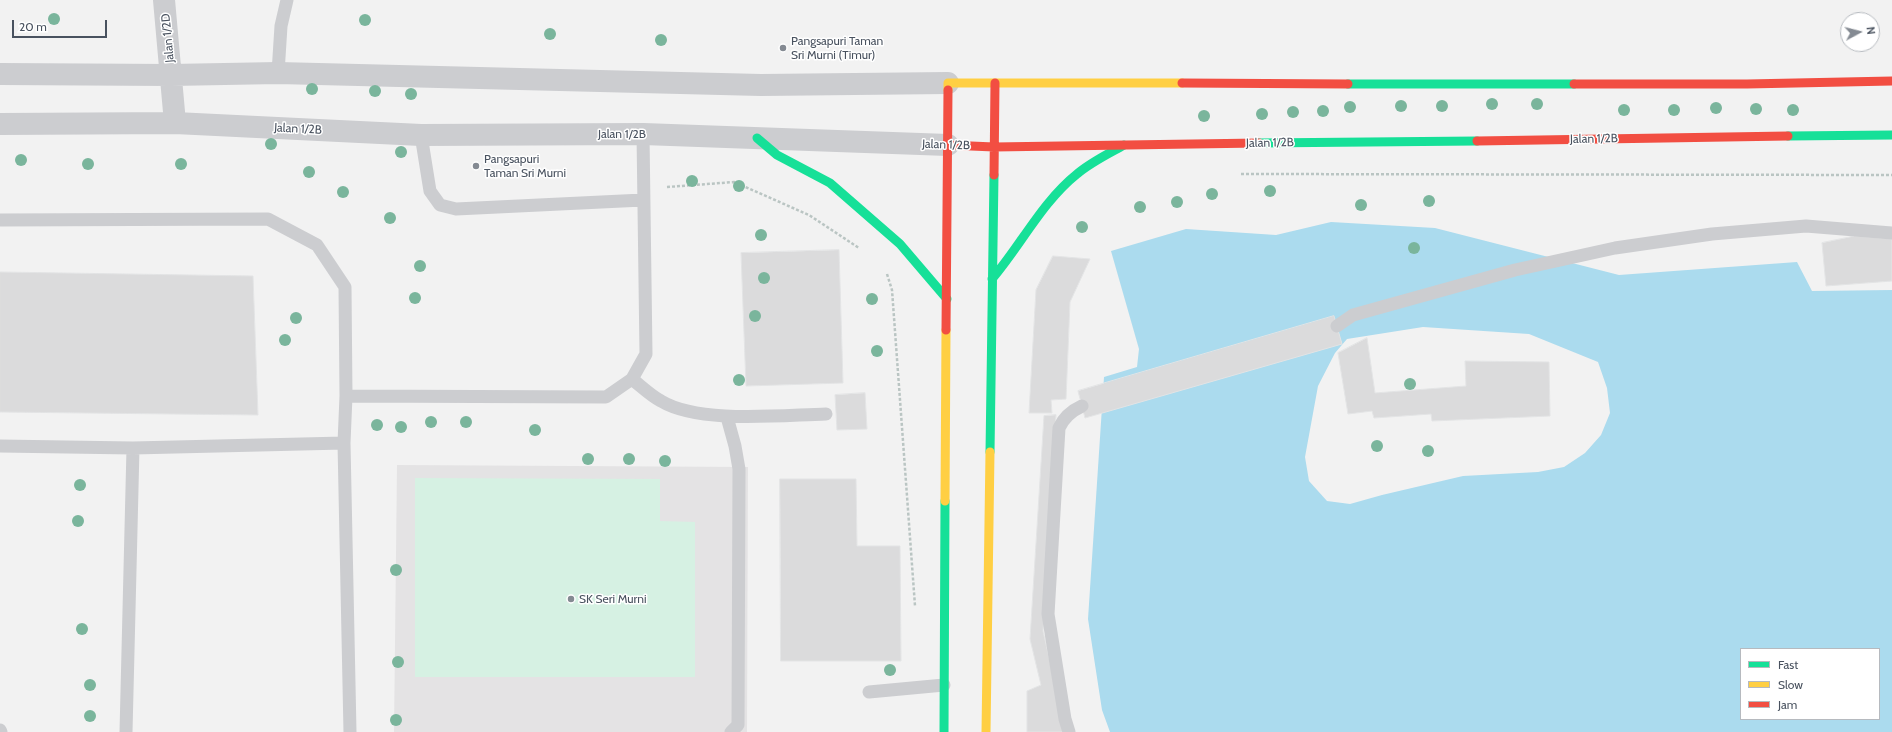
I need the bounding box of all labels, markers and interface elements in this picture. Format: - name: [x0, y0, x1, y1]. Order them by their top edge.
- scale bar: [14, 12, 109, 38]
- north arrow: [1840, 12, 1880, 52]
- street label: Jalan 1/2D: [159, 13, 177, 63]
- text: 20 m: [19, 19, 47, 34]
- text: N: [1863, 26, 1878, 35]
- place label: Pangsapuri Taman Sri Murni (Timur): [791, 34, 883, 62]
- marker: Pangsapuri Taman Sri Murni (Timur): [778, 43, 788, 53]
- street label: Jalan 1/2B: [274, 121, 322, 137]
- street label: Jalan 1/2B: [598, 127, 646, 141]
- street label: Jalan 1/2B: [1570, 131, 1618, 147]
- street label: Jalan 1/2B: [1246, 135, 1294, 151]
- street label: Jalan 1/2B: [922, 137, 970, 153]
- place label: Pangsapuri Taman Sri Murni: [484, 152, 566, 180]
- marker: Pangsapuri Taman Sri Murni: [471, 161, 481, 171]
- place label: SK Seri Murni: [579, 592, 647, 606]
- marker: SK Seri Murni: [566, 594, 576, 604]
- legend: [1740, 648, 1880, 720]
- text: Fast: [1778, 657, 1798, 672]
- text: Slow: [1778, 677, 1803, 692]
- text: Jam: [1778, 697, 1797, 712]

